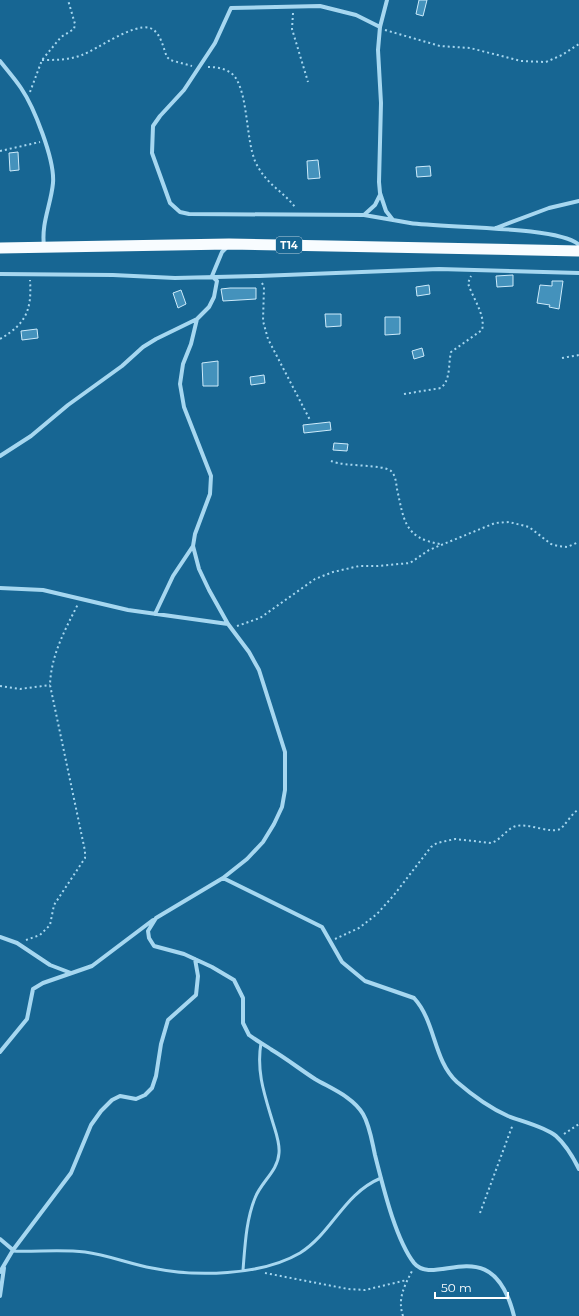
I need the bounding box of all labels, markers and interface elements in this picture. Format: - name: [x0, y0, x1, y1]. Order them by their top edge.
- road number: T14: [276, 237, 302, 253]
- scale bar: [435, 1274, 508, 1300]
- text: 50 m: [441, 1280, 472, 1295]

